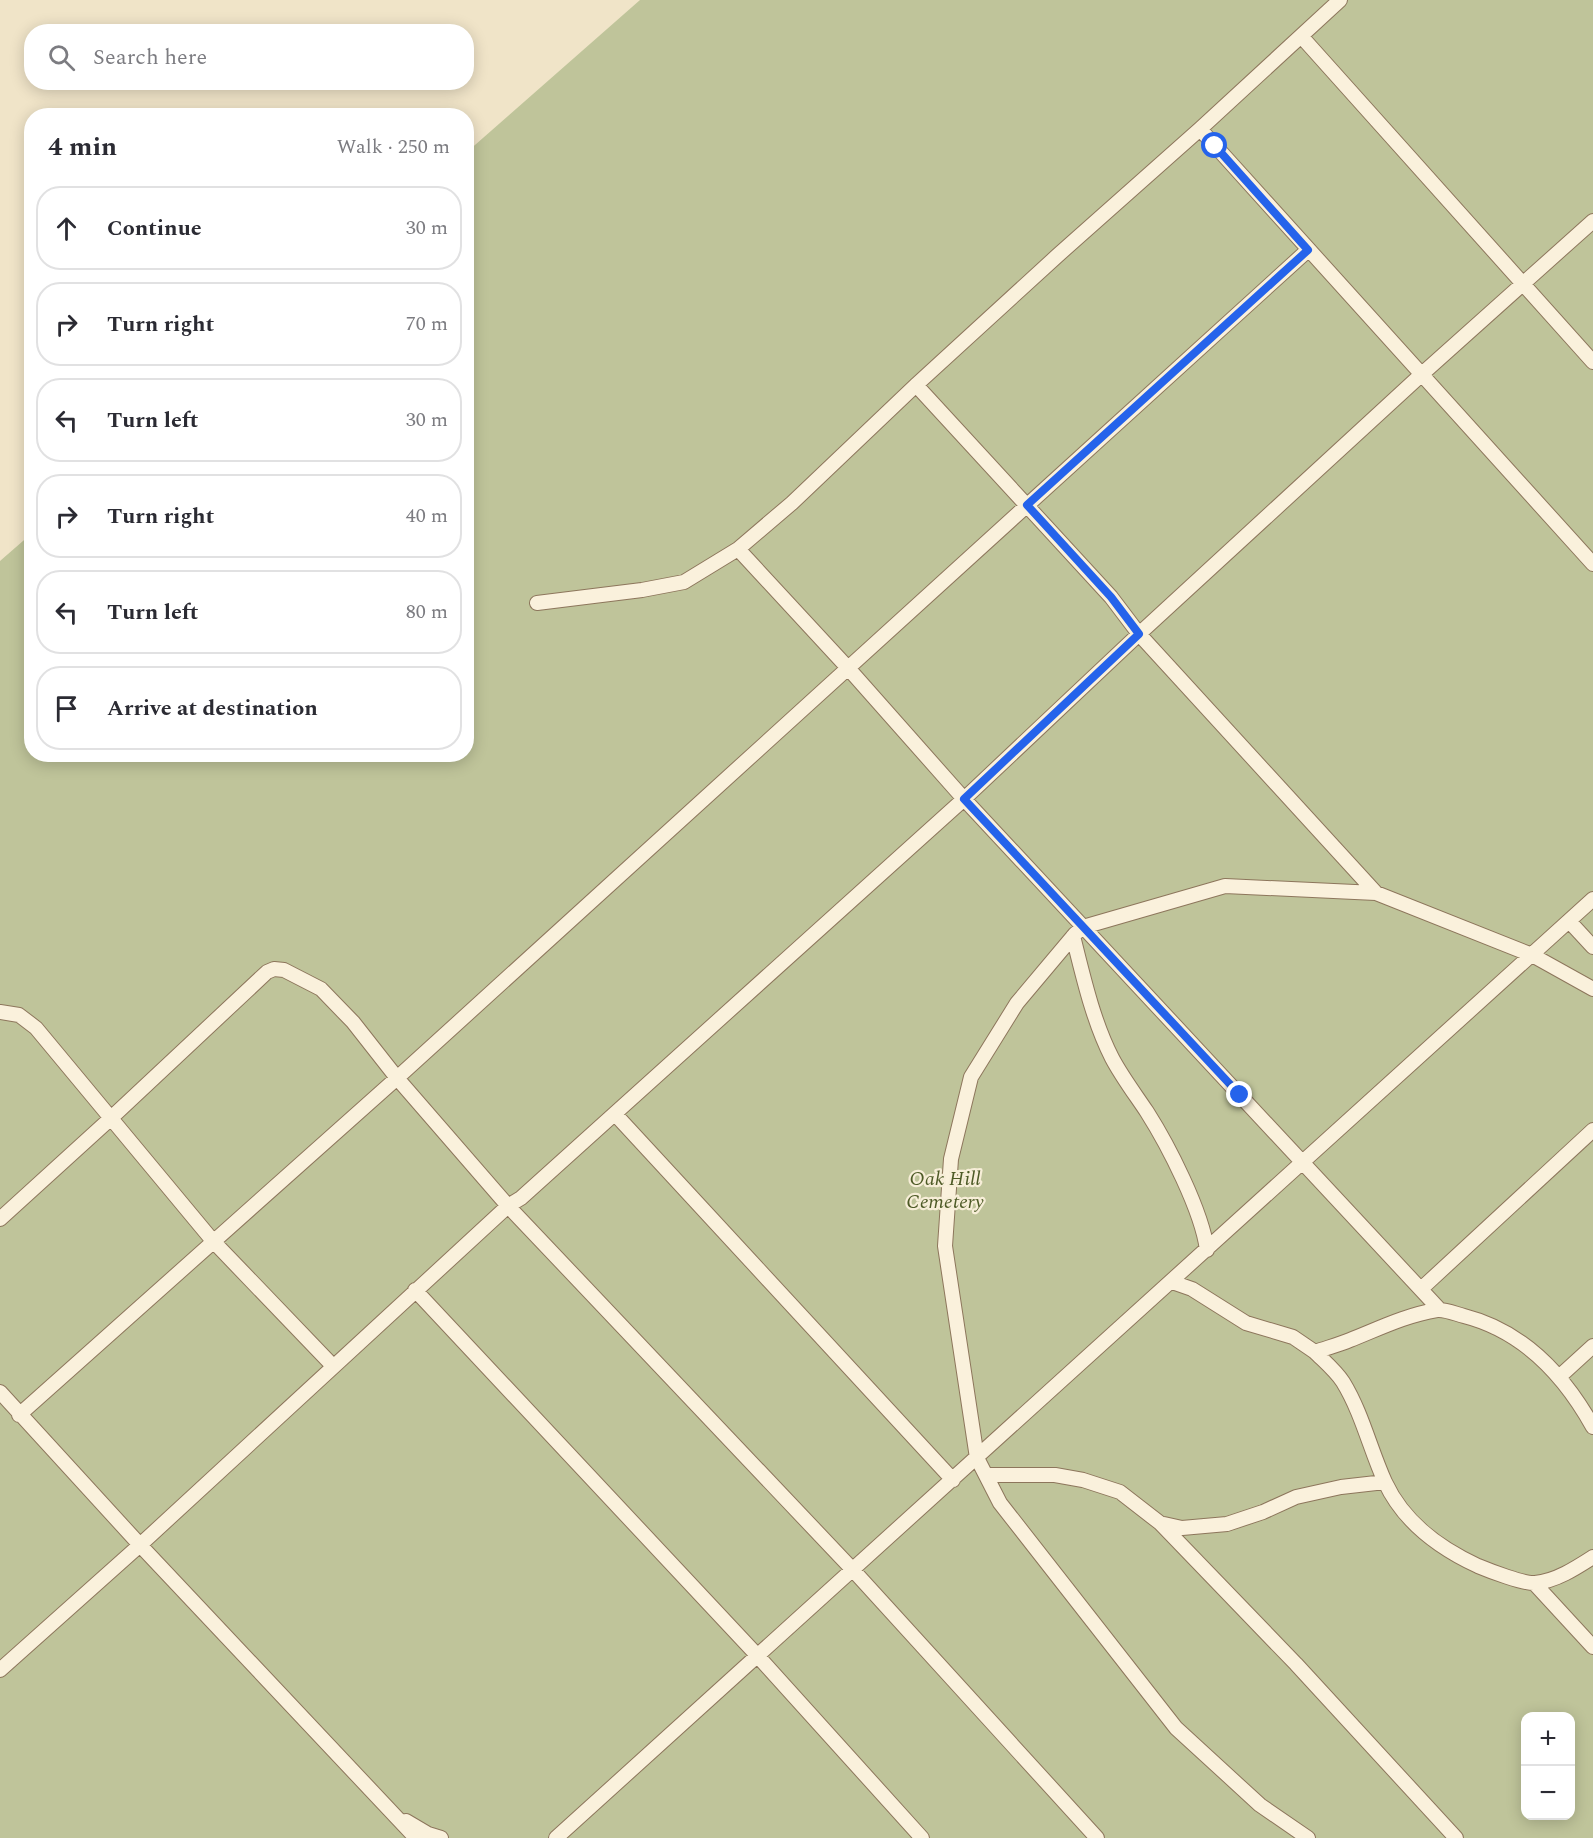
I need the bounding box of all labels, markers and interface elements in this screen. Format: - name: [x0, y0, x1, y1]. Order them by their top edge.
- search box: [24, 24, 474, 90]
- icon: search: [45, 41, 78, 74]
- text: Search here: [93, 41, 207, 74]
- text: 4 min: [48, 127, 117, 167]
- text: Walk · 250 m: [337, 132, 450, 162]
- route start: [1201, 132, 1227, 158]
- icon: ahead: [50, 212, 83, 245]
- text: Continue: [107, 212, 202, 245]
- text: 30 m: [406, 213, 448, 243]
- icon: right: [50, 308, 83, 341]
- text: Turn right: [107, 308, 214, 341]
- text: 70 m: [406, 309, 448, 339]
- icon: left: [50, 404, 83, 437]
- text: Turn left: [107, 404, 199, 437]
- text: 30 m: [406, 405, 448, 435]
- icon: right: [50, 500, 83, 533]
- text: Turn right: [107, 500, 214, 533]
- text: 40 m: [406, 501, 448, 531]
- icon: left: [50, 596, 83, 629]
- text: Turn left: [107, 596, 199, 629]
- text: 80 m: [406, 597, 448, 627]
- icon: arrive: [50, 692, 83, 725]
- text: Arrive at destination: [107, 692, 318, 725]
- route end: [1226, 1081, 1252, 1107]
- park label: Oak Hill Cemetery: [906, 1164, 984, 1217]
- map controls: [1521, 1712, 1575, 1820]
- button: +: [1521, 1712, 1575, 1766]
- button: −: [1521, 1766, 1575, 1820]

